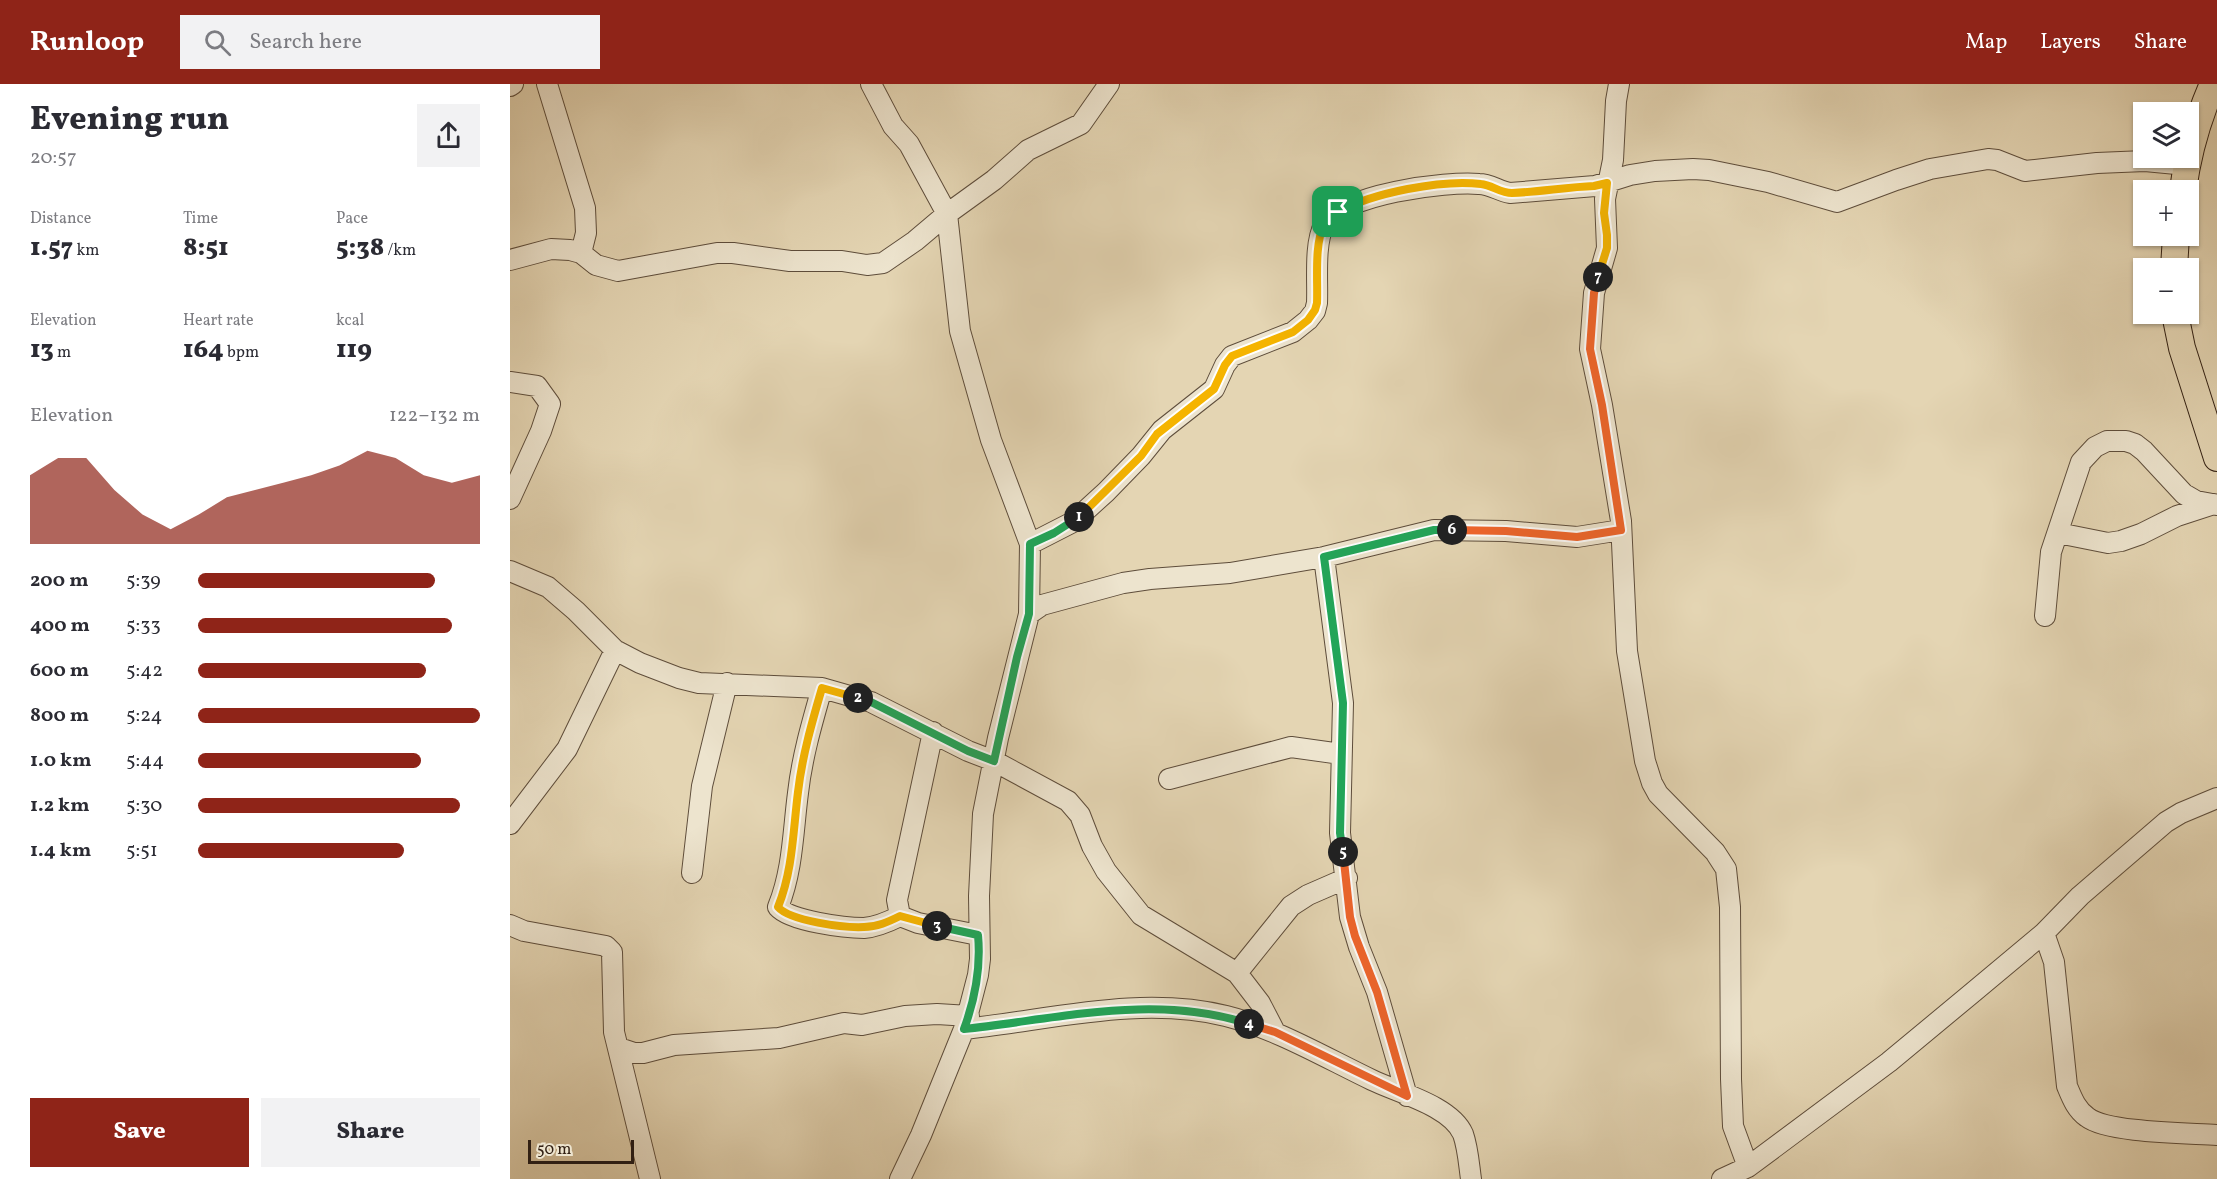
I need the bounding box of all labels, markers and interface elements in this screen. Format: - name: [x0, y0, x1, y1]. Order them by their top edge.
- search box: [180, 15, 600, 69]
- text: Runloop: [30, 23, 144, 62]
- icon: search: [201, 26, 234, 59]
- text: Search here: [249, 27, 362, 58]
- text: Map: [1965, 28, 2007, 57]
- text: Layers: [2040, 28, 2101, 57]
- text: Share: [2134, 28, 2187, 57]
- text: Evening run: [30, 98, 229, 144]
- map controls: [2133, 102, 2199, 324]
- button: layers: [2133, 102, 2199, 168]
- button: share: [417, 104, 480, 167]
- text: 20:57: [30, 144, 77, 172]
- button: +: [2133, 180, 2199, 246]
- pin: [1312, 186, 1363, 237]
- icon: arrive: [1321, 195, 1354, 228]
- text: Distance: [30, 208, 91, 230]
- text: Time: [183, 208, 218, 230]
- text: Pace: [336, 208, 368, 230]
- text: 1.57: [30, 230, 73, 266]
- text: 8:51: [183, 230, 229, 266]
- text: 5:38: [336, 230, 384, 266]
- text: km: [73, 240, 99, 262]
- text: /km: [384, 240, 416, 262]
- button: −: [2133, 258, 2199, 324]
- pin: 7: [1583, 262, 1613, 292]
- text: 7: [1594, 266, 1602, 288]
- text: Elevation: [30, 310, 97, 332]
- text: Heart rate: [183, 310, 254, 332]
- text: kcal: [336, 310, 364, 332]
- text: 13: [30, 332, 54, 368]
- text: 164: [183, 332, 224, 368]
- text: 119: [336, 332, 372, 368]
- text: m: [54, 342, 71, 364]
- text: bpm: [224, 342, 259, 364]
- text: Elevation: [30, 402, 113, 430]
- text: 122–132 m: [389, 402, 480, 430]
- pin: 1: [1064, 502, 1094, 532]
- text: 1: [1076, 506, 1082, 528]
- pin: 6: [1437, 515, 1467, 545]
- text: 6: [1448, 519, 1456, 541]
- text: 200 m: [30, 567, 88, 595]
- text: 5:39: [126, 567, 161, 595]
- text: 400 m: [30, 612, 90, 640]
- text: 5:33: [126, 612, 161, 640]
- text: 600 m: [30, 657, 89, 685]
- text: 5:42: [126, 657, 163, 685]
- pin: 2: [843, 683, 873, 713]
- text: 2: [854, 687, 862, 709]
- text: 800 m: [30, 702, 89, 730]
- text: 5:24: [126, 702, 162, 730]
- text: 1.0 km: [30, 747, 92, 775]
- text: 5:44: [126, 747, 164, 775]
- text: 1.2 km: [30, 792, 90, 820]
- text: 5:30: [126, 792, 162, 820]
- text: 1.4 km: [30, 837, 91, 865]
- text: 5:51: [126, 837, 158, 865]
- pin: 5: [1328, 837, 1358, 867]
- text: 5: [1339, 841, 1347, 863]
- pin: 3: [922, 911, 952, 941]
- text: 3: [933, 915, 941, 937]
- pin: 4: [1234, 1009, 1264, 1039]
- text: 4: [1244, 1013, 1254, 1035]
- button: Save: [30, 1098, 249, 1167]
- button: Share: [261, 1098, 480, 1167]
- scale bar: [528, 1137, 634, 1164]
- text: 50 m: [537, 1139, 571, 1161]

